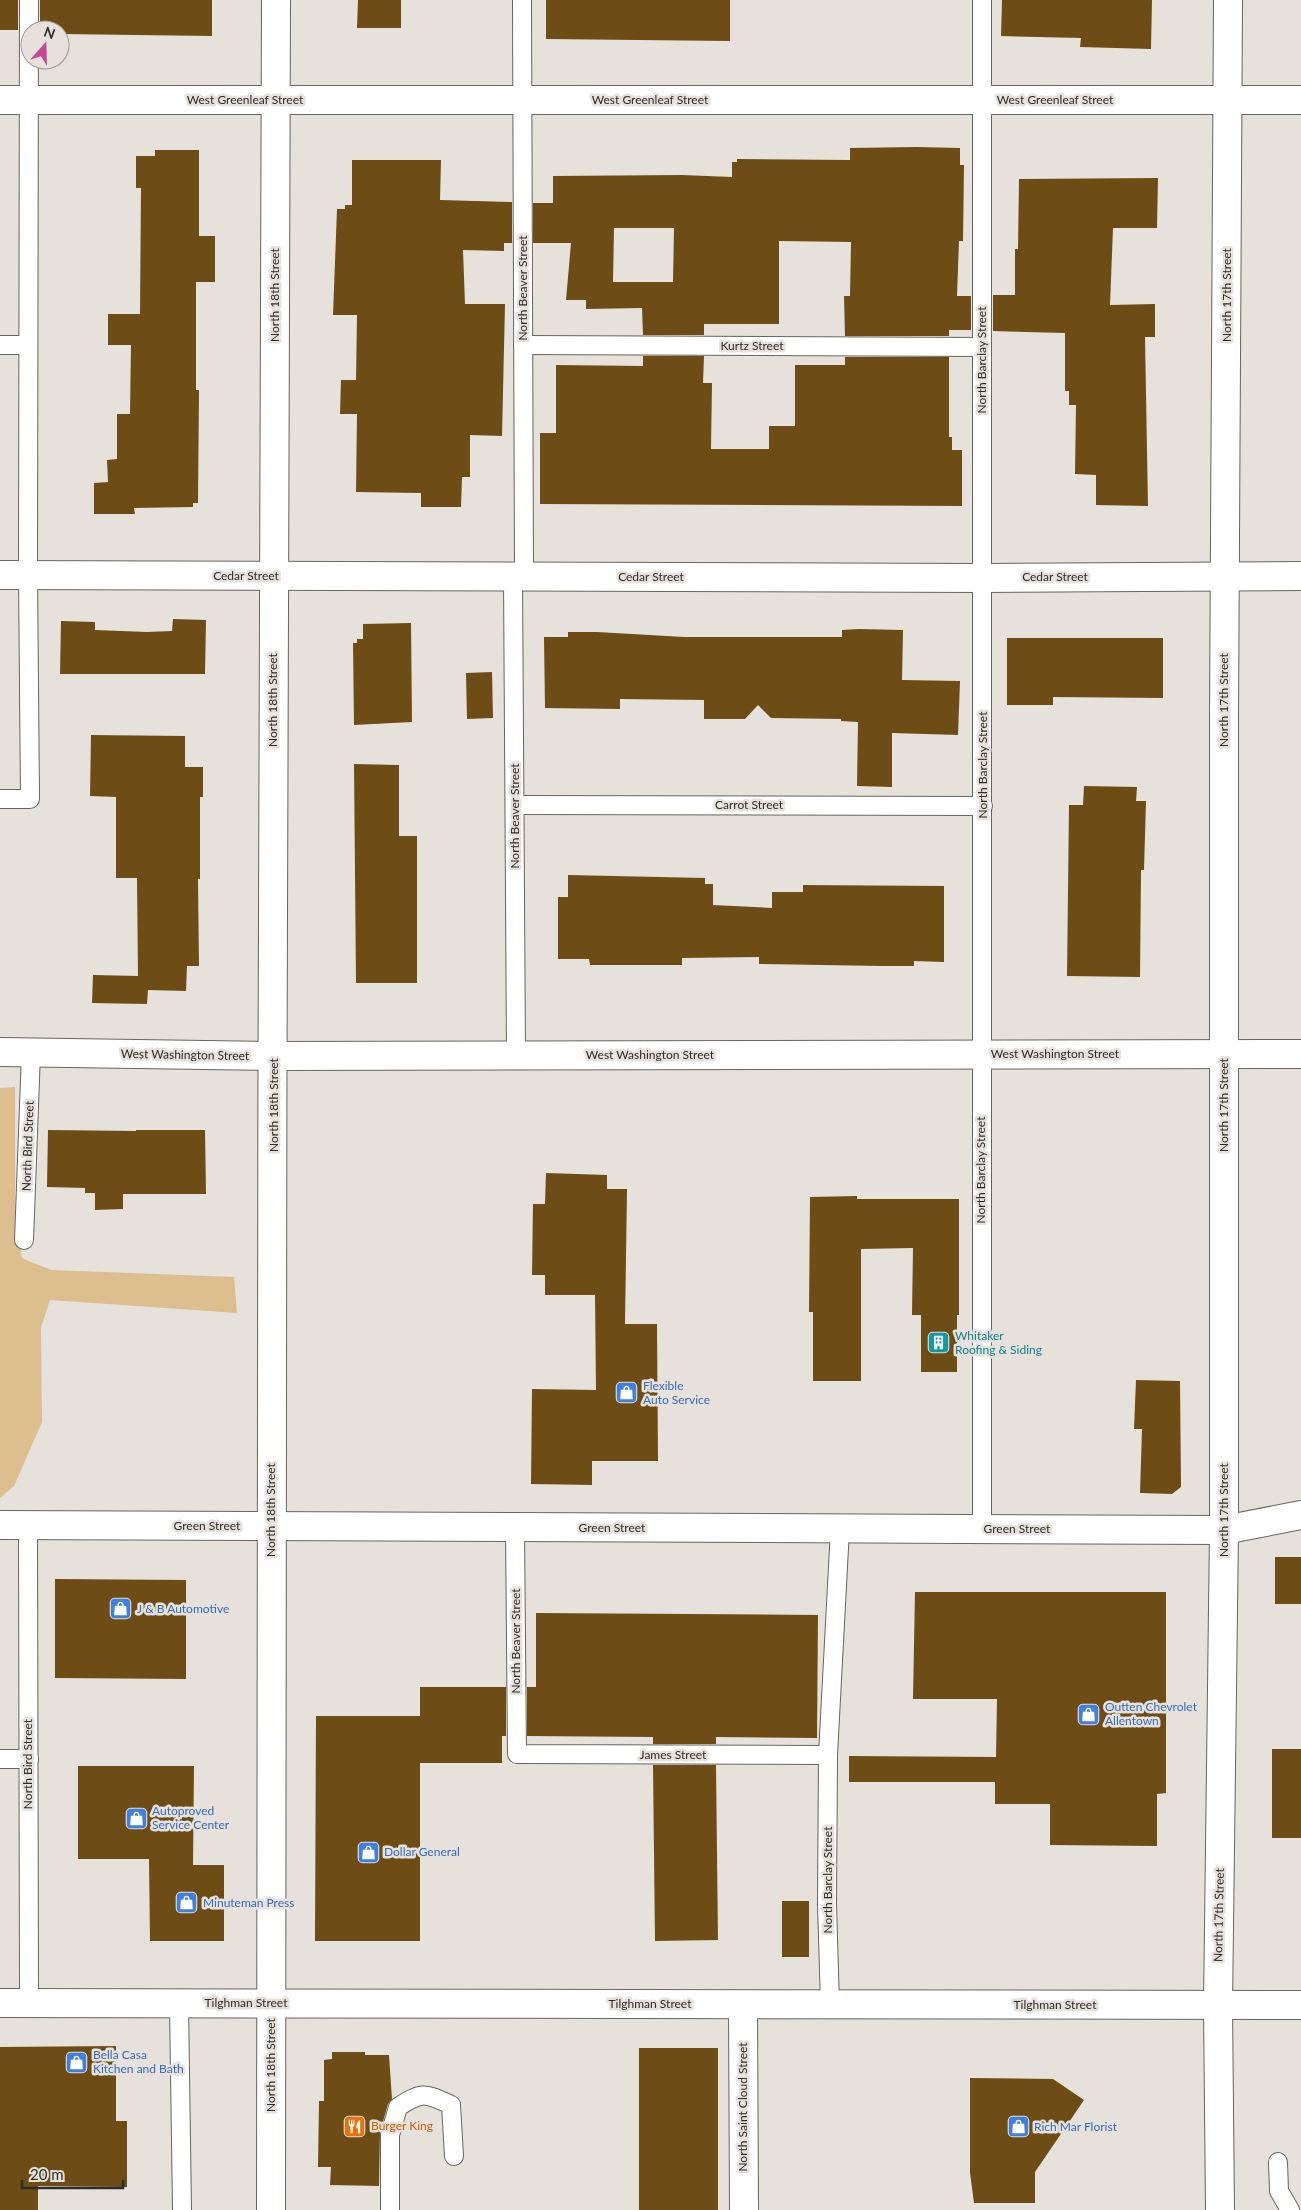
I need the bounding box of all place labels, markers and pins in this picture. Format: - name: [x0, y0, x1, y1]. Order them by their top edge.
- place label: Whitaker Roofing & Siding: [955, 1328, 1042, 1357]
- building icon: Whitaker Roofing & Siding: [927, 1331, 951, 1355]
- place label: Flexible Auto Service: [643, 1378, 710, 1407]
- shop icon: Flexible Auto Service: [615, 1381, 639, 1405]
- shop icon: J & B Automotive: [109, 1597, 133, 1621]
- place label: J & B Automotive: [137, 1601, 229, 1616]
- place label: Outten Chevrolet Allentown: [1105, 1699, 1198, 1728]
- shop icon: Outten Chevrolet Allentown: [1077, 1702, 1101, 1726]
- place label: Autoproved Service Center: [152, 1803, 230, 1832]
- shop icon: Autoproved Service Center: [124, 1806, 148, 1830]
- shop icon: Dollar General: [356, 1840, 380, 1864]
- place label: Dollar General: [384, 1844, 460, 1859]
- shop icon: Minuteman Press: [175, 1891, 199, 1915]
- place label: Minuteman Press: [203, 1895, 294, 1910]
- place label: Bella Casa Kitchen and Bath: [93, 2047, 184, 2076]
- shop icon: Bella Casa Kitchen and Bath: [65, 2050, 89, 2074]
- restaurant icon: Burger King: [343, 2114, 367, 2138]
- shop icon: Rich Mar Florist: [1006, 2115, 1030, 2139]
- place label: Burger King: [371, 2118, 433, 2133]
- place label: Rich Mar Florist: [1034, 2119, 1118, 2134]

